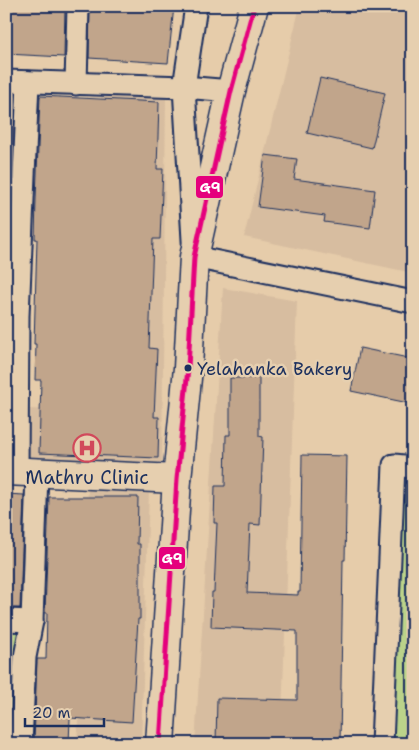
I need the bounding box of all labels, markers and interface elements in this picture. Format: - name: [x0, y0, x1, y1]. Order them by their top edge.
- line badge: G9: [195, 175, 224, 199]
- text: G9: [199, 178, 221, 196]
- place label: Yelahanka Bakery: [197, 357, 352, 381]
- marker: Yelahanka Bakery: [183, 363, 193, 373]
- hospital icon: Mathru Clinic: [72, 433, 102, 463]
- place label: Mathru Clinic: [25, 465, 149, 490]
- line badge: G9: [158, 546, 186, 570]
- text: G9: [161, 549, 183, 567]
- scale bar: [25, 695, 104, 727]
- text: 20 m: [32, 703, 71, 723]

